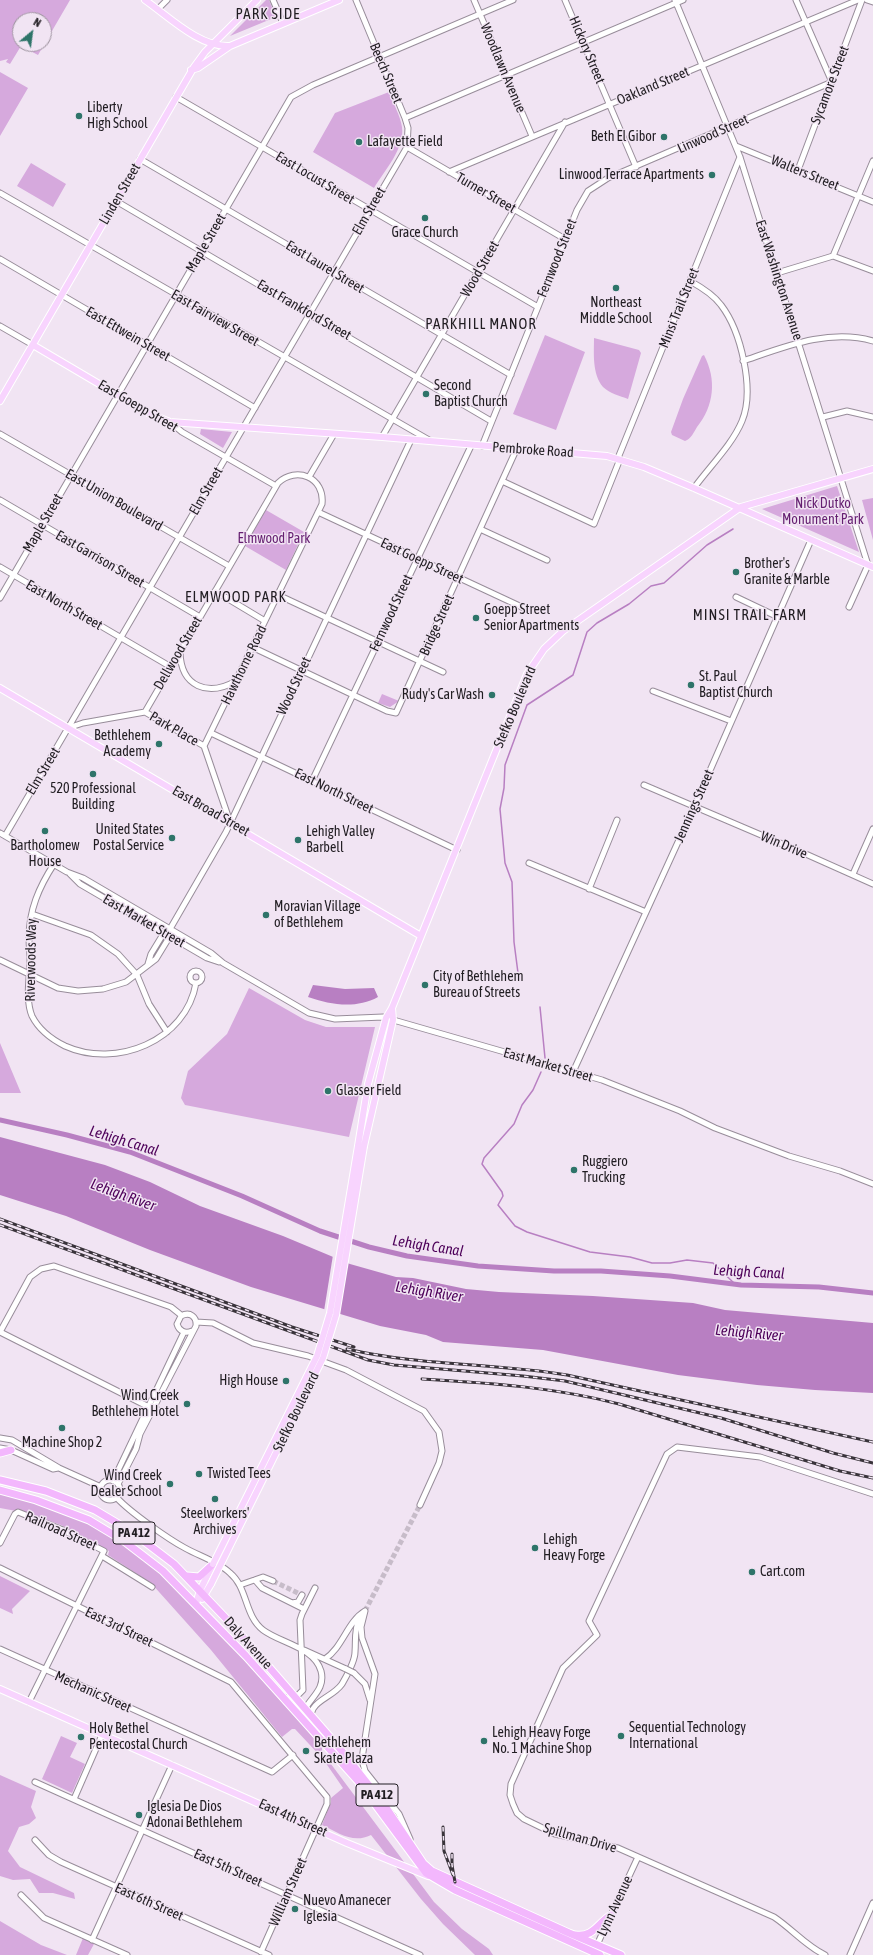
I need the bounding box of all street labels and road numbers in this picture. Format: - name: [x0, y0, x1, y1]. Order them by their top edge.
- street label: Hickory Street: [565, 14, 609, 86]
- street label: Woodlawn Avenue: [477, 21, 529, 115]
- street label: Beech Street: [366, 40, 406, 106]
- street label: Sycamore Street: [807, 43, 853, 127]
- street label: Oakland Street: [614, 63, 692, 109]
- street label: Linwood Street: [675, 111, 751, 157]
- street label: East Locust Street: [273, 148, 357, 208]
- street label: Walters Street: [769, 152, 841, 194]
- street label: Linden Street: [96, 160, 144, 228]
- street label: Turner Street: [453, 169, 519, 217]
- street label: Elm Street: [349, 184, 389, 238]
- street label: Maple Street: [182, 211, 230, 275]
- street label: Fernwood Street: [534, 216, 580, 300]
- street label: East Washington Avenue: [752, 218, 806, 342]
- street label: East Laurel Street: [283, 237, 367, 297]
- street label: Wood Street: [457, 238, 503, 300]
- street label: Minsi Trail Street: [655, 266, 703, 350]
- street label: East Frankford Street: [254, 276, 354, 344]
- street label: East Fairview Street: [168, 286, 262, 350]
- street label: East Ettwein Street: [83, 303, 173, 365]
- street label: East Goepp Street: [95, 376, 181, 436]
- street label: Pembroke Road: [492, 439, 574, 461]
- street label: Elm Street: [186, 464, 226, 518]
- street label: East Union Boulevard: [62, 465, 166, 535]
- street label: Maple Street: [19, 491, 67, 555]
- street label: East Garrison Street: [53, 527, 147, 591]
- street label: East Goepp Street: [378, 534, 466, 588]
- street label: Fernwood Street: [366, 572, 416, 654]
- street label: East North Street: [23, 576, 105, 634]
- street label: Bridge Street: [416, 592, 458, 658]
- street label: Dellwood Street: [150, 613, 206, 693]
- street label: Hawthorne Road: [218, 623, 270, 707]
- street label: Wood Street: [273, 654, 315, 718]
- street label: Stefko Boulevard: [490, 664, 540, 750]
- street label: Park Place: [146, 708, 202, 750]
- street label: Elm Street: [22, 744, 64, 798]
- street label: East North Street: [292, 765, 376, 817]
- street label: Jennings Street: [670, 767, 718, 845]
- street label: East Broad Street: [169, 782, 253, 840]
- street label: Win Drive: [758, 828, 810, 862]
- street label: East Market Street: [100, 891, 188, 951]
- street label: Riverwoods Way: [22, 918, 40, 1002]
- street label: East Market Street: [501, 1044, 595, 1086]
- street label: Stefko Boulevard: [269, 1369, 323, 1455]
- street label: Railroad Street: [22, 1508, 100, 1554]
- road number: PA 412: [113, 1522, 155, 1544]
- street label: East 3rd Street: [82, 1603, 156, 1651]
- street label: Daly Avenue: [220, 1613, 276, 1673]
- street label: Mechanic Street: [52, 1668, 134, 1716]
- road number: PA 412: [356, 1784, 398, 1806]
- street label: East 4th Street: [256, 1795, 330, 1841]
- street label: Spillman Drive: [541, 1820, 619, 1856]
- street label: East 5th Street: [191, 1845, 265, 1891]
- street label: William Street: [265, 1855, 311, 1929]
- street label: Lynn Avenue: [594, 1873, 636, 1939]
- street label: East 6th Street: [112, 1879, 186, 1925]

